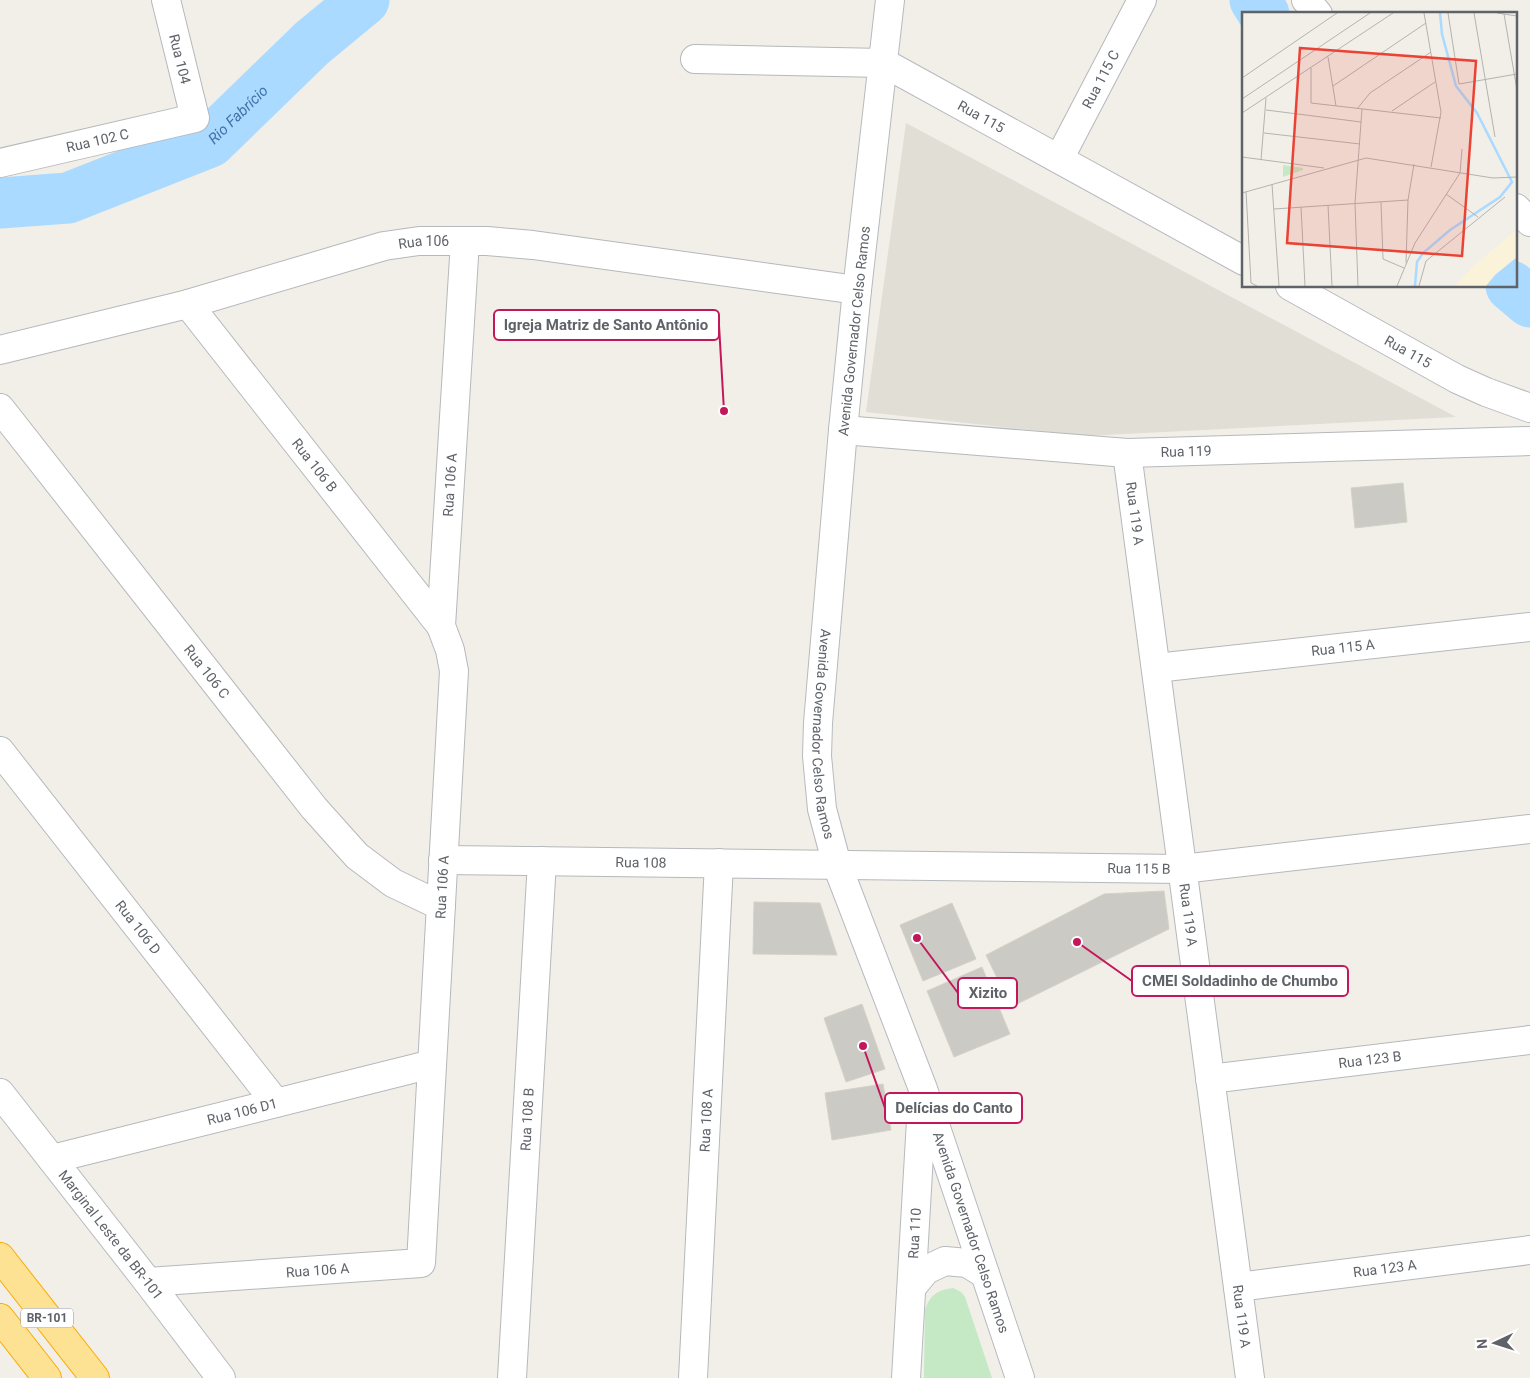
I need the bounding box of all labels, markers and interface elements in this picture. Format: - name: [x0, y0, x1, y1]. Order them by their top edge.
- inset map: [1242, 12, 1518, 288]
- street label: Rua 104: [166, 32, 194, 86]
- street label: Rua 115 C: [1079, 47, 1122, 111]
- water label: Rio Fabrício: [204, 82, 272, 148]
- street label: Rua 115: [955, 97, 1008, 136]
- street label: Rua 102 C: [65, 126, 130, 155]
- street label: Avenida Governador Celso Ramos: [835, 225, 873, 437]
- street label: Rua 106: [397, 233, 449, 252]
- callout: Igreja Matriz de Santo Antônio: [494, 310, 719, 340]
- text: Igreja Matriz de Santo Antônio: [504, 316, 708, 334]
- street label: Rua 115: [1382, 332, 1434, 371]
- street label: Rua 106 B: [289, 435, 341, 495]
- street label: Rua 119: [1160, 442, 1212, 460]
- street label: Rua 106 A: [440, 453, 460, 517]
- street label: Rua 119 A: [1123, 481, 1147, 546]
- street label: Avenida Governador Celso Ramos: [809, 628, 838, 841]
- street label: Rua 115 A: [1310, 636, 1375, 659]
- street label: Rua 106 C: [181, 642, 233, 702]
- street label: Rua 108: [615, 854, 667, 871]
- street label: Rua 106 A: [432, 855, 452, 919]
- street label: Rua 115 B: [1107, 860, 1171, 877]
- street label: Rua 119 A: [1176, 882, 1201, 948]
- street label: Rua 106 D: [112, 897, 164, 957]
- callout: CMEI Soldadinho de Chumbo: [1132, 966, 1348, 996]
- text: CMEI Soldadinho de Chumbo: [1142, 972, 1338, 990]
- callout: Xizito: [958, 978, 1017, 1008]
- text: Xizito: [969, 984, 1007, 1002]
- street label: Rua 123 B: [1337, 1048, 1402, 1071]
- street label: Rua 108 B: [517, 1087, 537, 1152]
- street label: Rua 108 A: [696, 1088, 716, 1153]
- callout: Delícias do Canto: [885, 1093, 1022, 1123]
- street label: Rua 106 D1: [205, 1095, 279, 1128]
- text: Delícias do Canto: [895, 1099, 1013, 1117]
- street label: Avenida Governador Celso Ramos: [930, 1130, 1012, 1335]
- street label: Marginal Leste da BR-101: [55, 1167, 166, 1303]
- street label: Rua 110: [905, 1207, 924, 1259]
- street label: Rua 123 A: [1352, 1256, 1417, 1280]
- street label: Rua 106 A: [285, 1260, 350, 1280]
- street label: Rua 119 A: [1230, 1284, 1254, 1349]
- road number: BR-101: [21, 1309, 73, 1328]
- north arrow: [1470, 1318, 1520, 1368]
- text: N: [1474, 1338, 1490, 1349]

